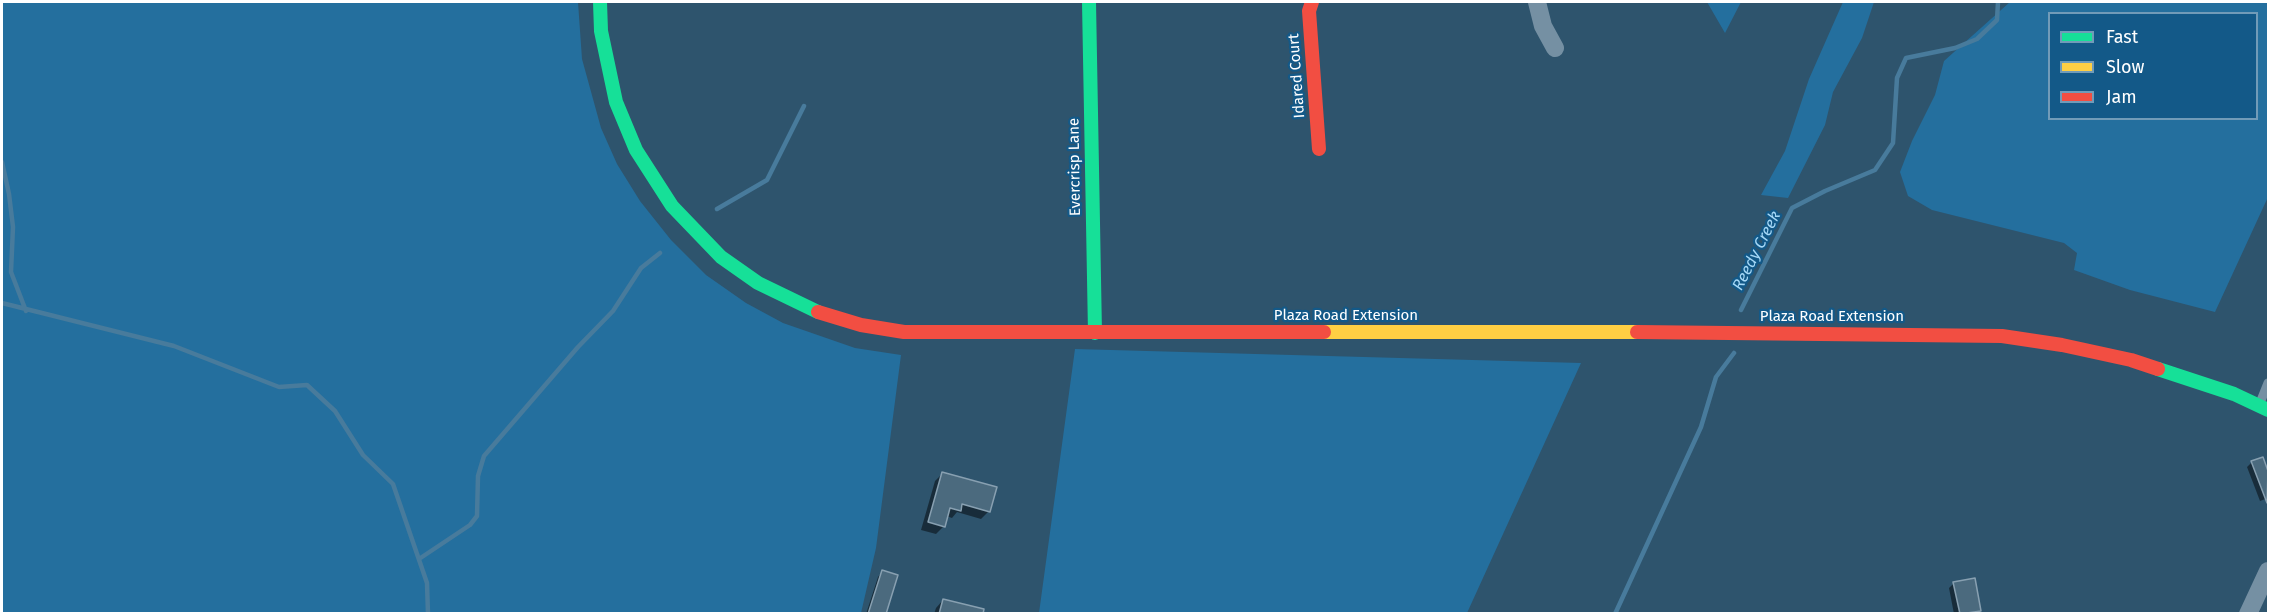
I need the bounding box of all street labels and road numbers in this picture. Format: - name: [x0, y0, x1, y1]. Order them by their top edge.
- street label: Idared Court: [1285, 33, 1309, 119]
- street label: Evercrisp Lane: [1065, 118, 1085, 216]
- street label: Plaza Road Extension: [1274, 307, 1418, 325]
- street label: Plaza Road Extension: [1760, 308, 1904, 326]

